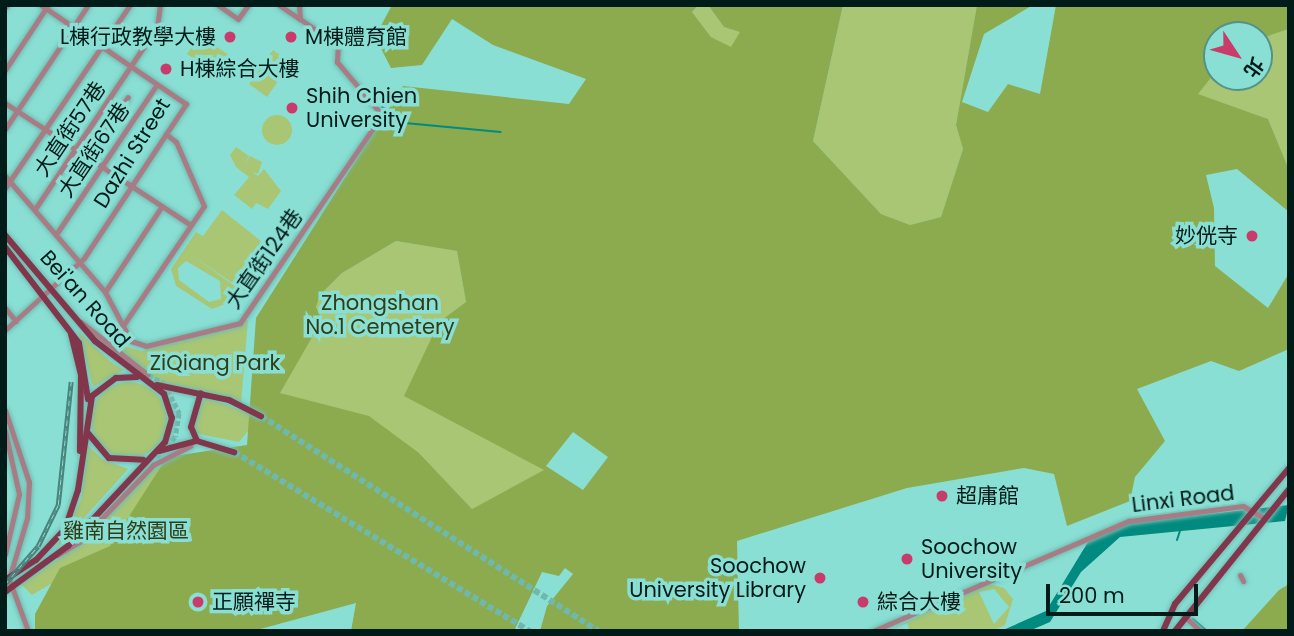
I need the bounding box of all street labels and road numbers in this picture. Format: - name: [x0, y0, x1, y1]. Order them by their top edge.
- street label: 大直街57巷: [29, 77, 111, 181]
- street label: Dazhi Street: [88, 94, 176, 212]
- street label: 大直街67巷: [53, 98, 135, 202]
- street label: 大直街124巷: [220, 204, 308, 314]
- street label: Bei'an Road: [35, 245, 135, 353]
- street label: Linxi Road: [1130, 480, 1236, 518]

